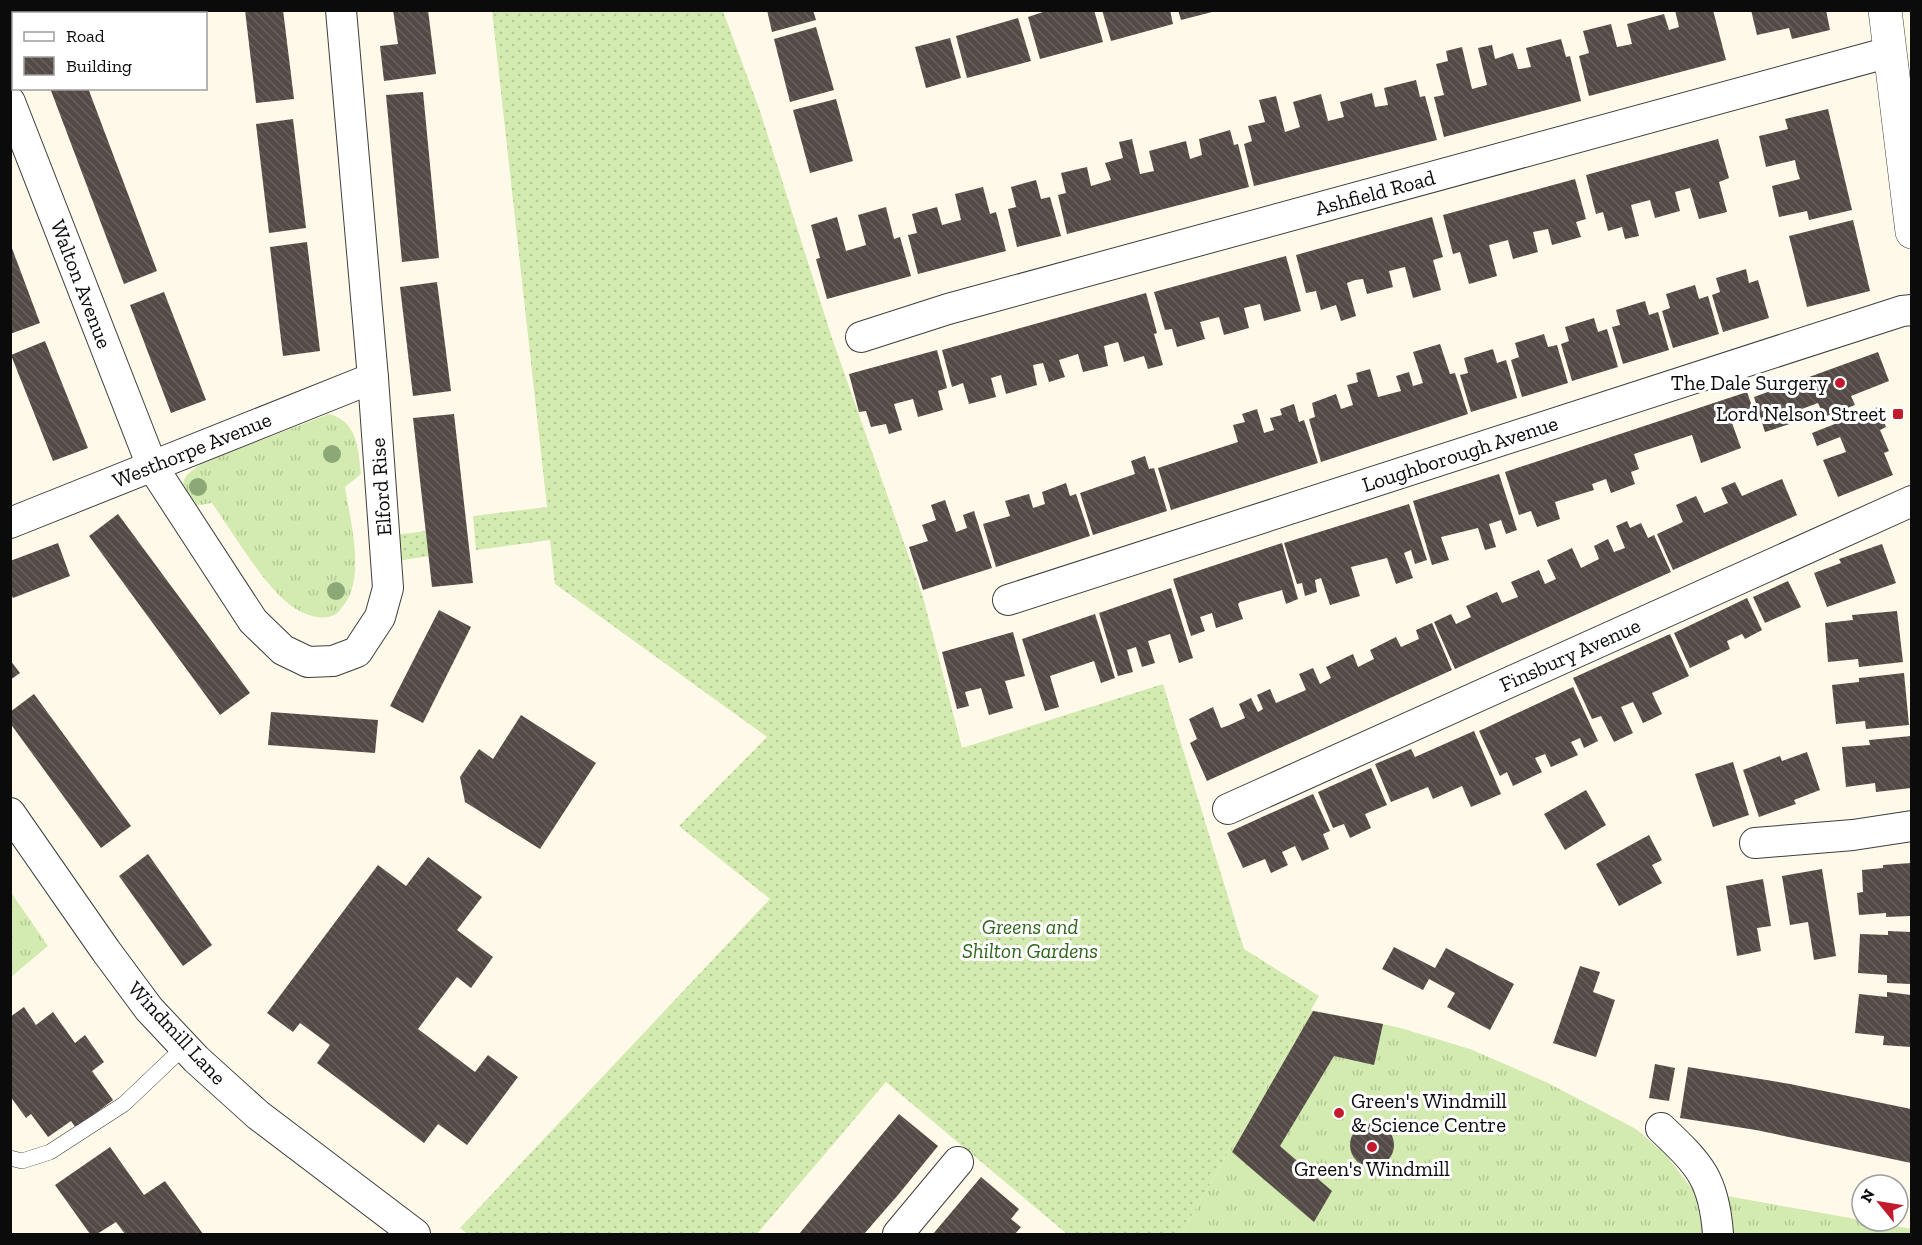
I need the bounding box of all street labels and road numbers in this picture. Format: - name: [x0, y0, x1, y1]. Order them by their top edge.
- street label: Ashfield Road: [1312, 164, 1438, 221]
- street label: Walton Avenue: [45, 216, 117, 352]
- street label: Westhorpe Avenue: [109, 406, 275, 493]
- street label: Loughborough Avenue: [1359, 410, 1561, 497]
- street label: Elford Rise: [365, 437, 396, 537]
- street label: Finsbury Avenue: [1495, 612, 1644, 697]
- street label: Windmill Lane: [123, 976, 232, 1090]

